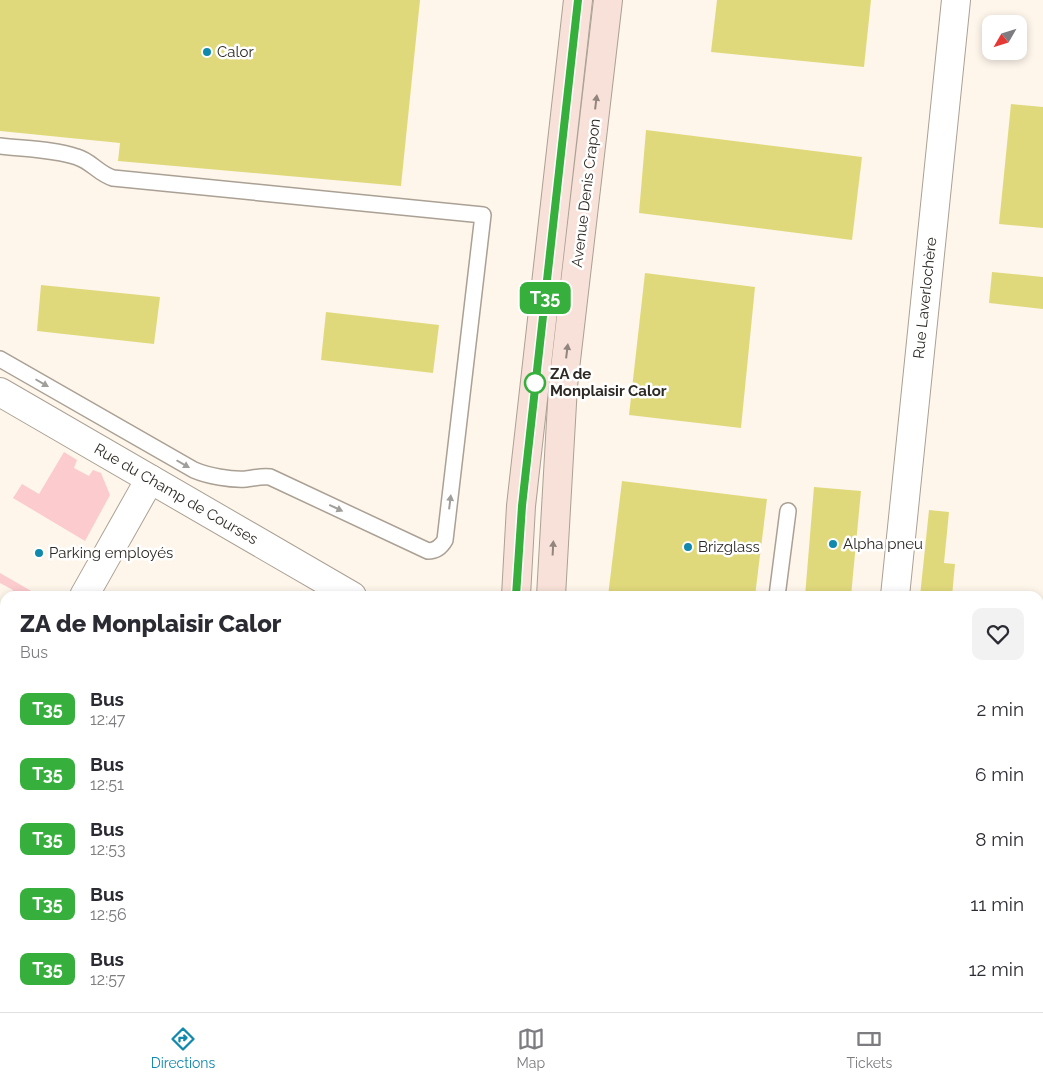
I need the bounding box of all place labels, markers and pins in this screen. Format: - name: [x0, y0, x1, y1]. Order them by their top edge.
- place label: Calor: [217, 43, 254, 61]
- marker: Calor: [201, 46, 213, 58]
- place label: ZA de Monplaisir Calor: [550, 365, 667, 400]
- marker: ZA de Monplaisir Calor: [524, 372, 546, 394]
- place label: Alpha pneu: [843, 535, 923, 553]
- place label: Brizglass: [698, 538, 760, 556]
- marker: Alpha pneu: [827, 538, 839, 550]
- marker: Brizglass: [682, 541, 694, 553]
- place label: Parking employés: [49, 544, 173, 562]
- marker: Parking employés: [33, 547, 45, 559]

